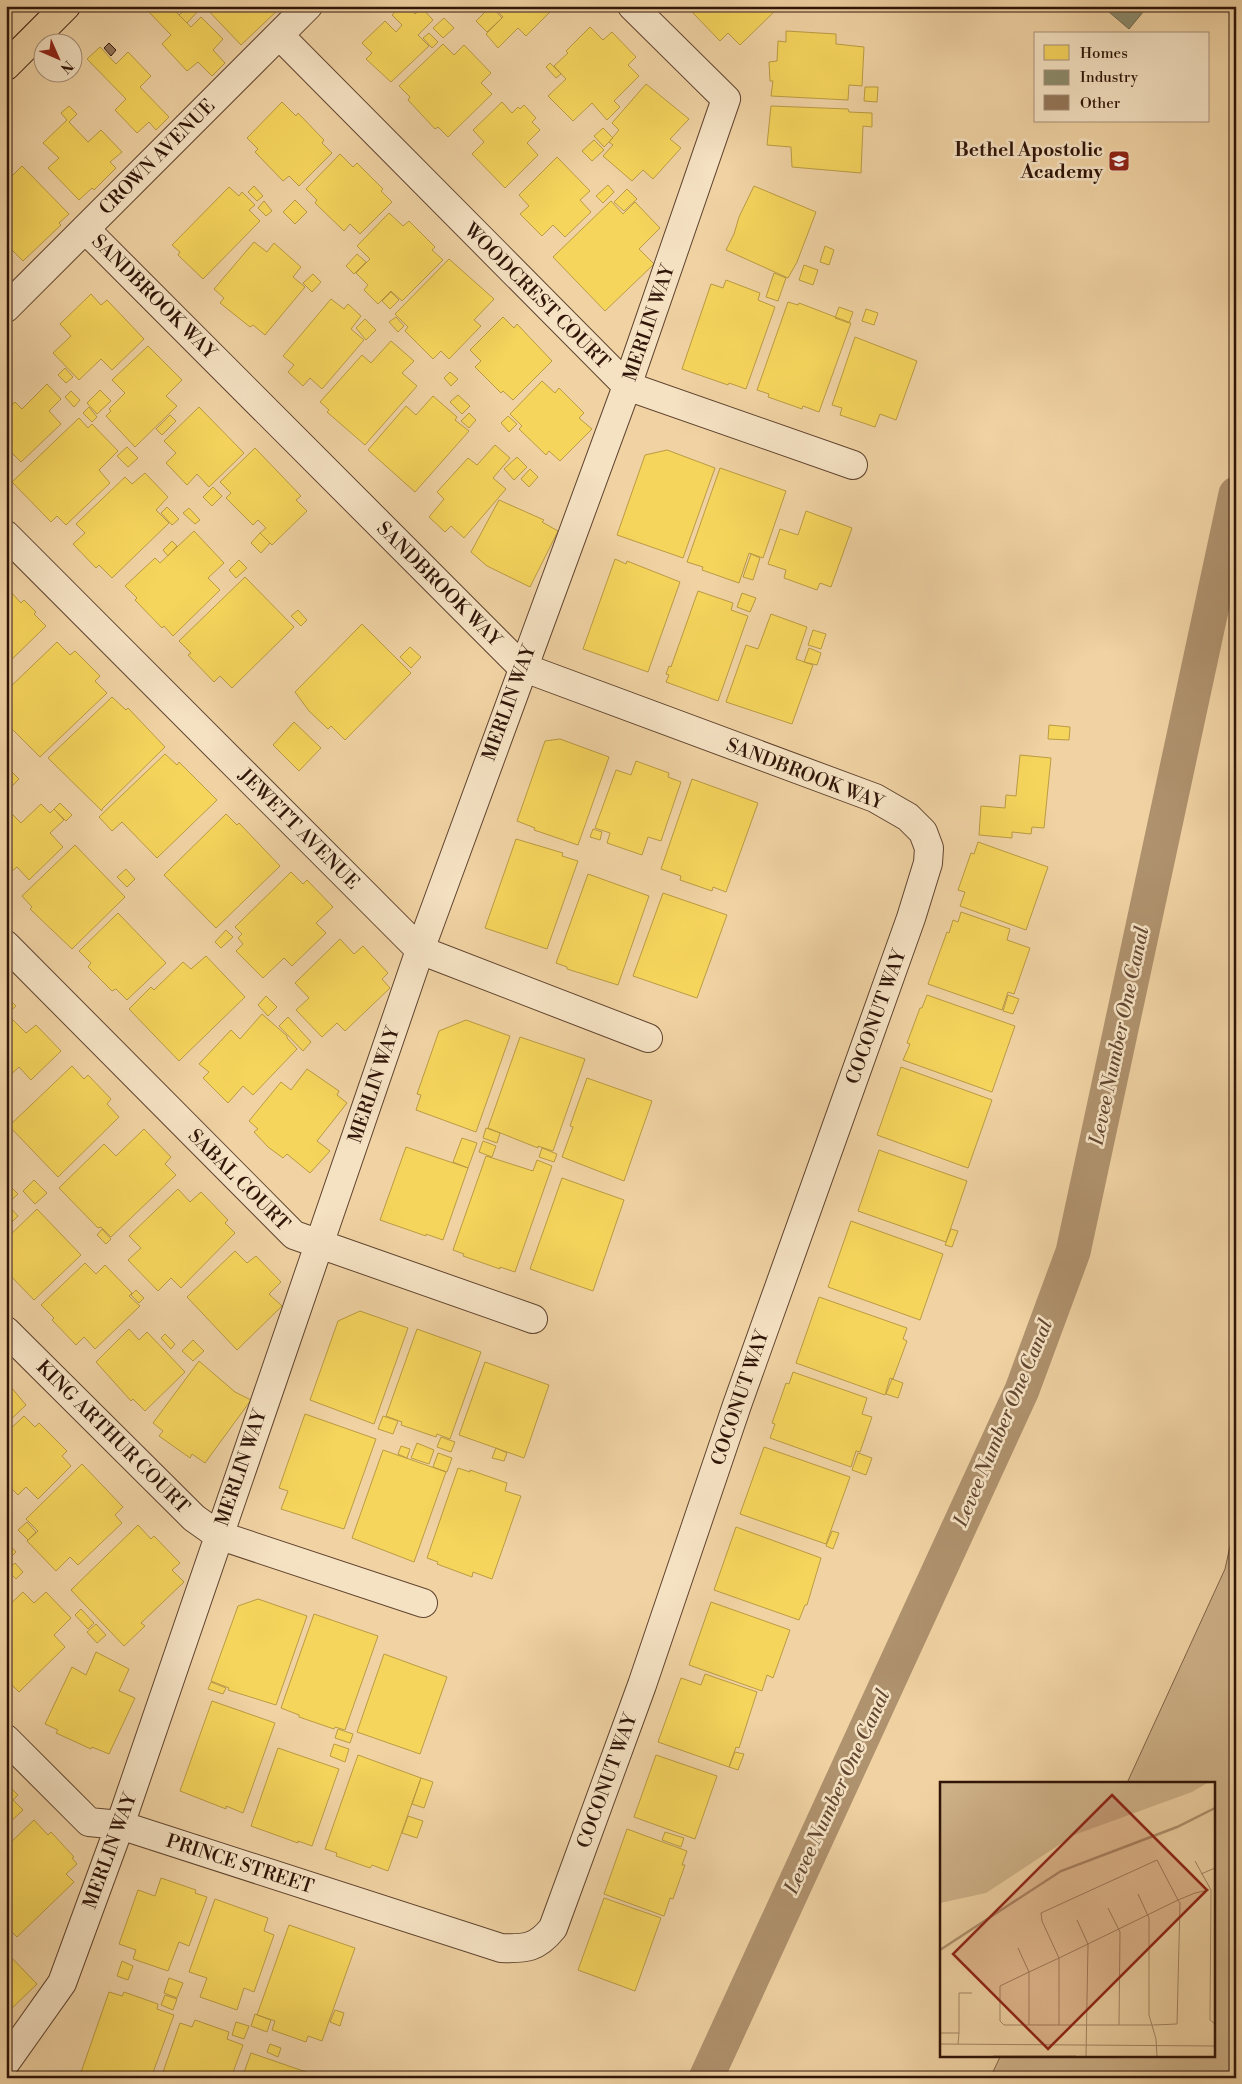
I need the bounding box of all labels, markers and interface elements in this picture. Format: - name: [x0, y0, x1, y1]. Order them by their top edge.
- north arrow: [32, 32, 82, 82]
- legend: [1034, 32, 1210, 122]
- text: Homes: [1080, 44, 1128, 63]
- text: N: [56, 56, 77, 77]
- text: Industry: [1080, 68, 1139, 87]
- street label: CROWN AVENUE: [94, 94, 220, 220]
- text: Other: [1080, 94, 1121, 113]
- place label: Bethel Apostolic Academy: [955, 138, 1103, 184]
- school or university icon: Bethel Apostolic Academy: [1107, 149, 1131, 173]
- street label: WOODCREST COURT: [458, 217, 615, 374]
- street label: SANDBROOK WAY: [87, 230, 223, 366]
- street label: MERLIN WAY: [618, 260, 681, 384]
- street label: SANDBROOK WAY: [372, 517, 508, 653]
- street label: MERLIN WAY: [477, 640, 542, 764]
- street label: SANDBROOK WAY: [723, 733, 889, 816]
- street label: JEWETT AVENUE: [233, 763, 364, 894]
- water label: Levee Number One Canal: [1084, 924, 1155, 1148]
- street label: COCONUT WAY: [841, 945, 912, 1088]
- street label: MERLIN WAY: [343, 1022, 406, 1146]
- street label: SABAL COURT: [183, 1124, 295, 1236]
- water label: Levee Number One Canal: [949, 1315, 1059, 1531]
- street label: COCONUT WAY: [706, 1326, 775, 1469]
- street label: KING ARTHUR COURT: [31, 1355, 195, 1519]
- street label: MERLIN WAY: [210, 1405, 273, 1529]
- water label: Levee Number One Canal: [779, 1685, 897, 1899]
- street label: COCONUT WAY: [572, 1709, 643, 1852]
- inset map: [940, 1782, 1214, 2056]
- street label: MERLIN WAY: [78, 1788, 143, 1912]
- street label: PRINCE STREET: [163, 1829, 317, 1899]

